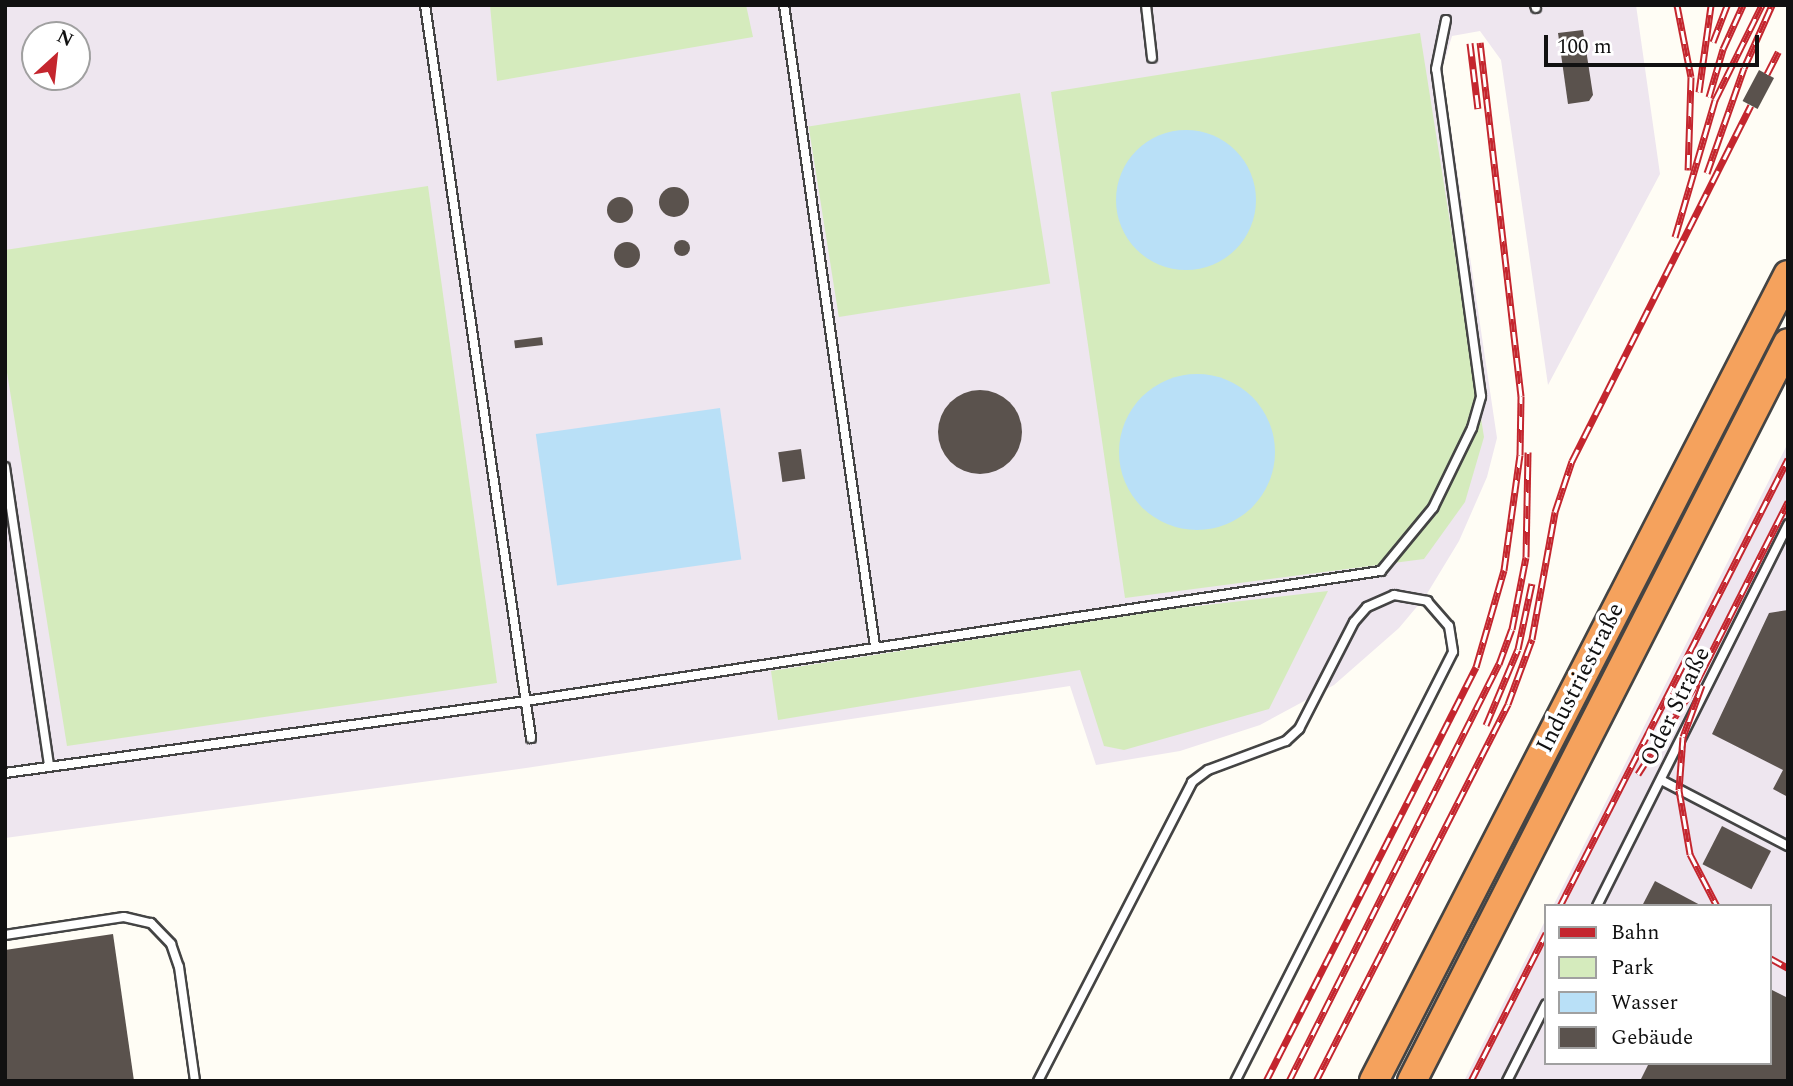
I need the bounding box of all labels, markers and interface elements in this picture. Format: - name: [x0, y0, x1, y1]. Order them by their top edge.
- north arrow: [21, 21, 91, 91]
- scale bar: [1548, 21, 1763, 65]
- text: N: [51, 22, 78, 55]
- text: 100 m: [1557, 31, 1612, 63]
- street label: Industriestraße: [1531, 598, 1631, 758]
- street label: Oder Straße: [1635, 643, 1717, 771]
- legend: [1545, 904, 1772, 1065]
- text: Bahn: [1611, 917, 1659, 949]
- text: Park: [1611, 952, 1654, 984]
- text: Wasser: [1611, 987, 1678, 1019]
- text: Gebäude: [1611, 1022, 1693, 1054]

